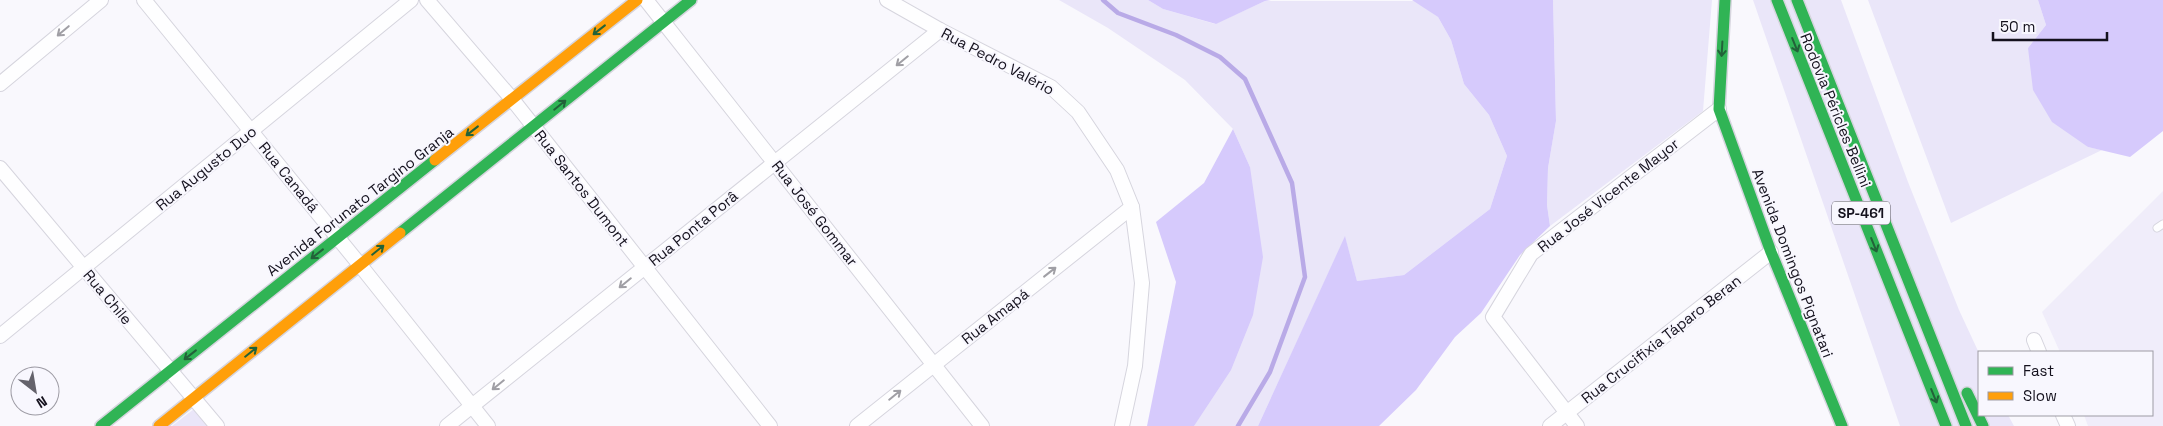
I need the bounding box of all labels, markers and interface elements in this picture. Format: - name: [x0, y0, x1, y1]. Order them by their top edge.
- scale bar: [1993, 10, 2107, 42]
- text: 50 m: [2000, 17, 2035, 36]
- street label: Rua Pedro Valério: [938, 23, 1058, 99]
- one-way arrow: [593, 25, 606, 36]
- one-way arrow: [57, 26, 70, 37]
- street label: Rodovia Péricles Bellini: [1796, 30, 1876, 190]
- one-way arrow: [1791, 37, 1800, 52]
- one-way arrow: [1718, 40, 1727, 56]
- one-way arrow: [895, 55, 908, 66]
- one-way arrow: [553, 100, 566, 111]
- street label: Rua Augusto Duo: [152, 122, 260, 214]
- street label: Avenida Forunato Targino Granja: [263, 122, 458, 280]
- one-way arrow: [466, 126, 479, 137]
- street label: Rua Santos Dumont: [531, 126, 633, 250]
- street label: Rua José Vicente Mayor: [1534, 134, 1683, 256]
- street label: Rua Canadá: [255, 138, 323, 216]
- street label: Rua José Gommar: [768, 156, 862, 270]
- street label: Avenida Domingos Pignatari: [1748, 166, 1838, 360]
- street label: Rua Ponta Porâ: [644, 186, 742, 270]
- road number: SP-461: [1832, 202, 1890, 224]
- one-way arrow: [1870, 237, 1879, 252]
- one-way arrow: [371, 245, 384, 256]
- one-way arrow: [311, 249, 324, 260]
- street label: Rua Chile: [79, 266, 137, 329]
- one-way arrow: [1043, 267, 1056, 278]
- street label: Rua Crucifixia Táparo Beran: [1577, 271, 1745, 407]
- one-way arrow: [619, 278, 632, 289]
- street label: Rua Amapá: [958, 284, 1033, 348]
- one-way arrow: [245, 346, 258, 357]
- one-way arrow: [184, 350, 197, 361]
- legend: [1978, 351, 2153, 416]
- text: Fast: [2023, 361, 2054, 380]
- north arrow: [10, 366, 60, 416]
- one-way arrow: [492, 380, 505, 391]
- text: Slow: [2023, 386, 2057, 405]
- one-way arrow: [1930, 388, 1939, 403]
- one-way arrow: [888, 390, 901, 401]
- text: N: [33, 392, 50, 412]

